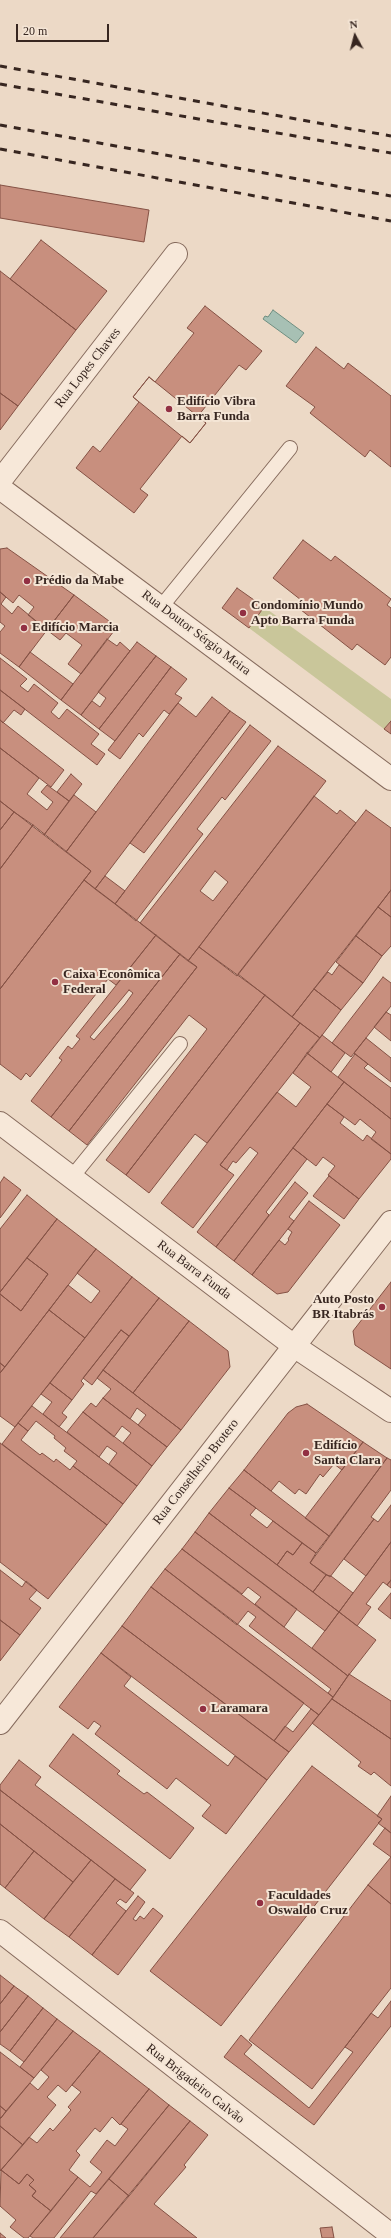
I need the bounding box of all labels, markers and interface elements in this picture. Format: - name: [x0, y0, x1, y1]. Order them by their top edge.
- scale bar: [18, 16, 111, 42]
- north arrow: [335, 16, 375, 56]
- text: N: [349, 18, 358, 31]
- text: 20 m: [23, 24, 47, 38]
- street label: Rua Lopes Chaves: [52, 325, 124, 411]
- place label: Edifício Vibra Barra Funda: [177, 394, 256, 425]
- marker: Edifício Vibra Barra Funda: [164, 404, 174, 414]
- place label: Prédio da Mabe: [35, 573, 124, 589]
- marker: Prédio da Mabe: [22, 576, 32, 586]
- street label: Rua Doutor Sérgio Meira: [138, 587, 254, 679]
- place label: Condomínio Mundo Apto Barra Funda: [251, 598, 363, 629]
- marker: Condomínio Mundo Apto Barra Funda: [238, 608, 248, 618]
- place label: Edifício Marcia: [32, 620, 119, 636]
- marker: Edifício Marcia: [19, 623, 29, 633]
- place label: Caixa Econômica Federal: [63, 967, 160, 998]
- marker: Caixa Econômica Federal: [50, 977, 60, 987]
- street label: Rua Barra Funda: [154, 1237, 234, 1303]
- place label: Auto Posto BR Itabrás: [312, 1292, 374, 1323]
- marker: Auto Posto BR Itabrás: [377, 1302, 387, 1312]
- street label: Rua Conselheiro Brotero: [150, 1416, 242, 1528]
- place label: Edifício Santa Clara: [314, 1438, 381, 1469]
- marker: Edifício Santa Clara: [301, 1448, 311, 1458]
- place label: Laramara: [211, 1701, 268, 1717]
- marker: Laramara: [198, 1704, 208, 1714]
- place label: Faculdades Oswaldo Cruz: [268, 1888, 348, 1919]
- marker: Faculdades Oswaldo Cruz: [255, 1898, 265, 1908]
- street label: Rua Brigadeiro Galvão: [143, 2041, 247, 2127]

